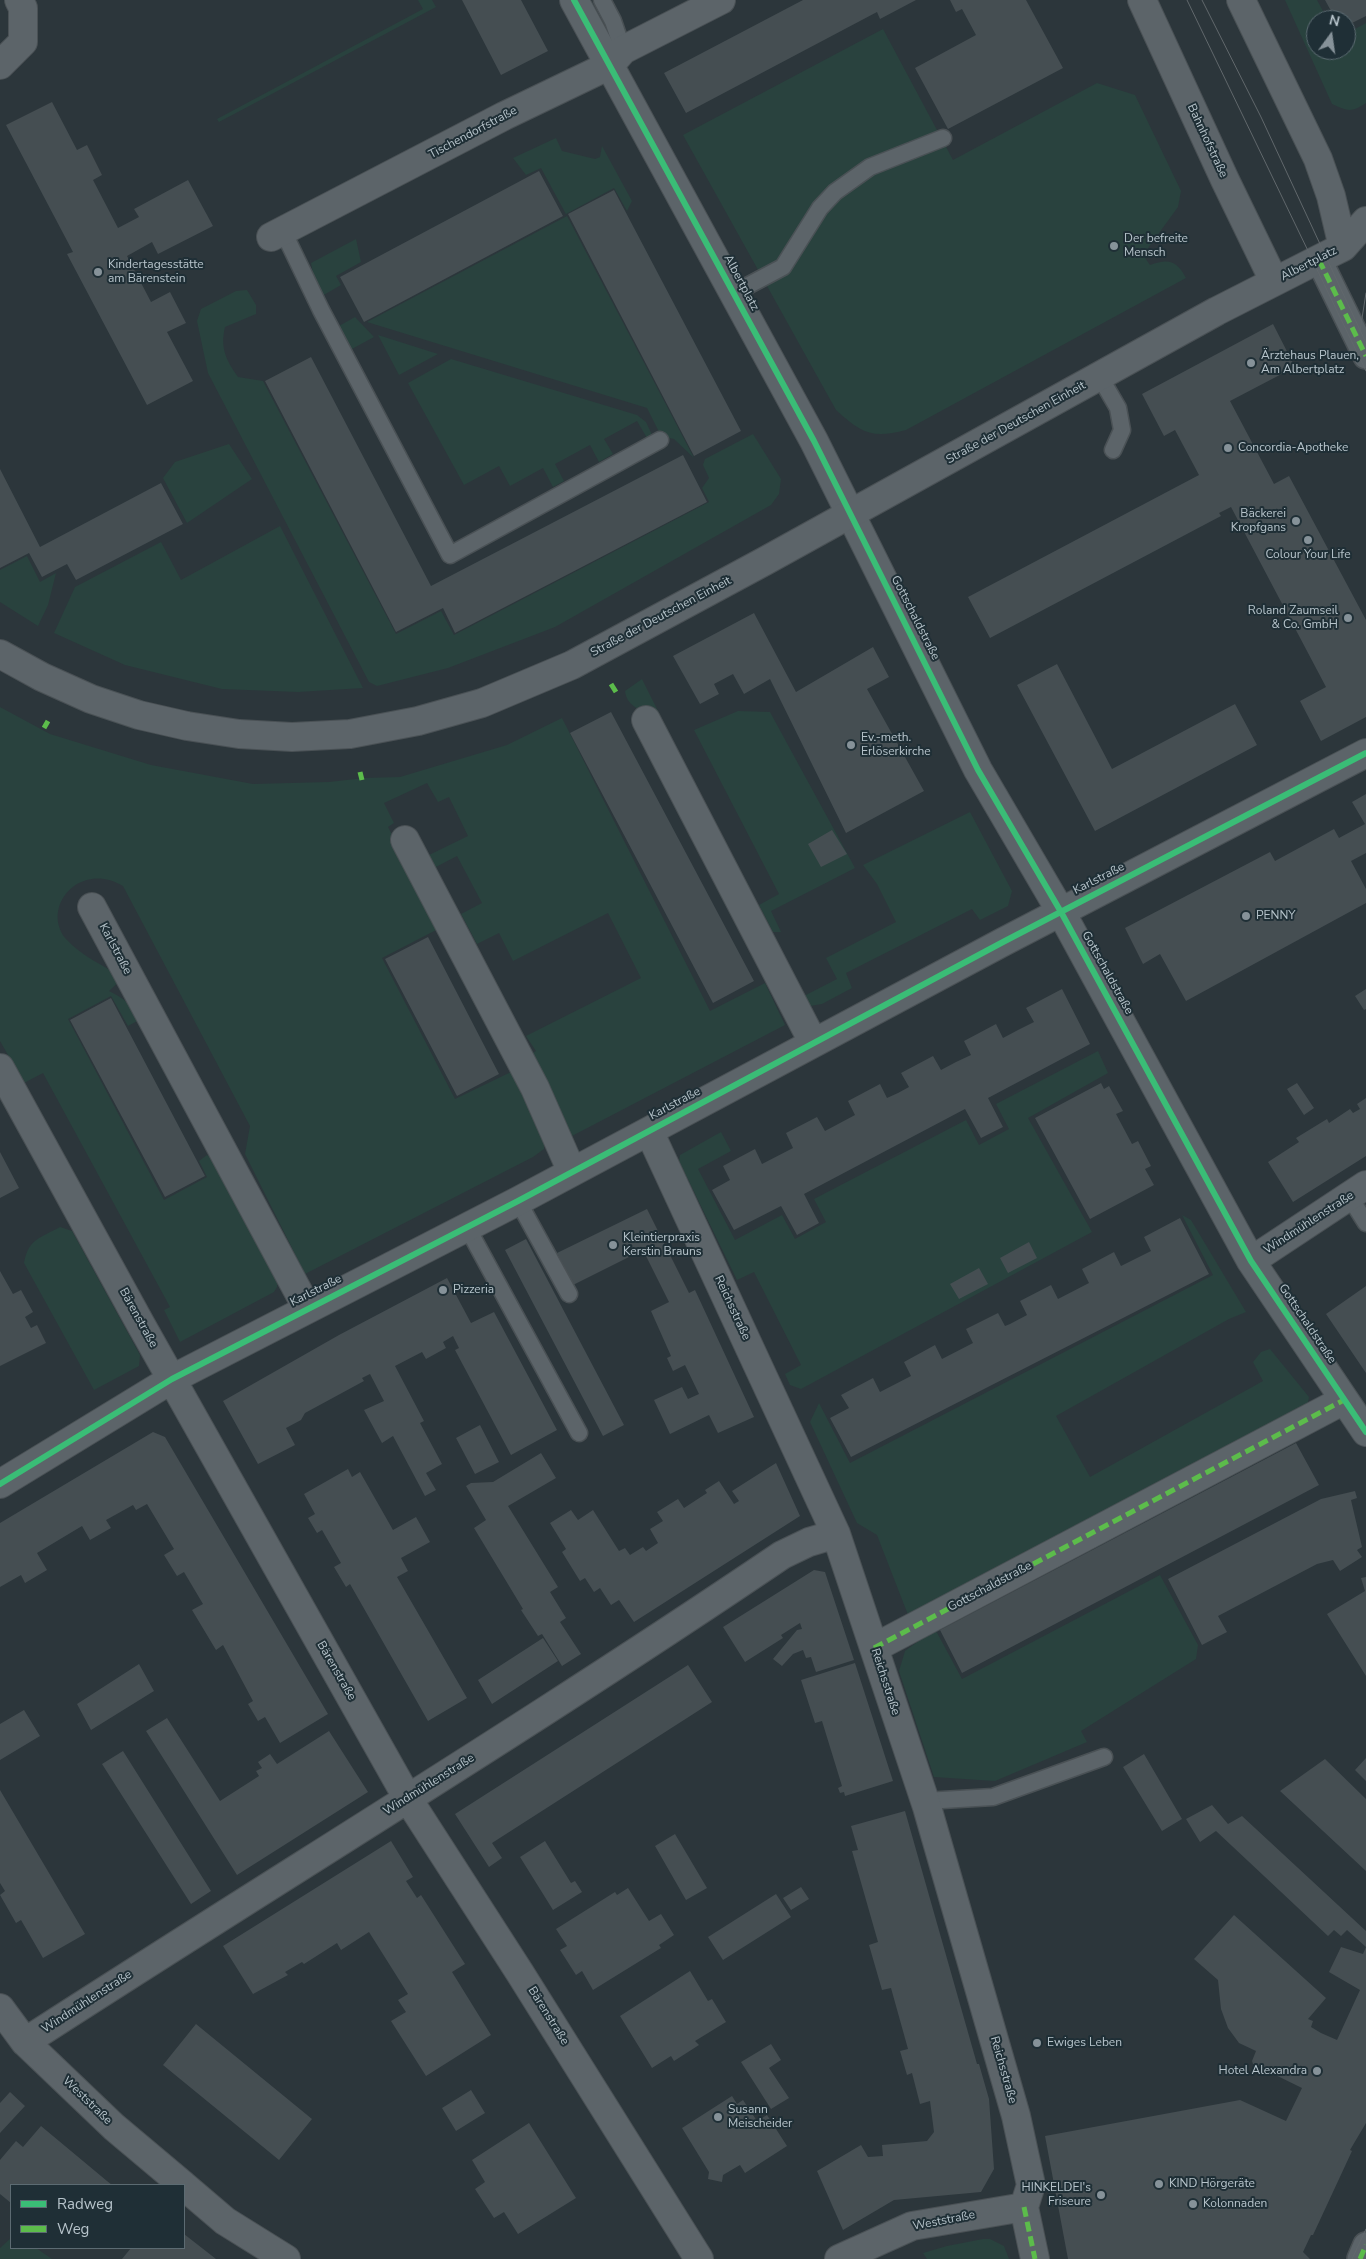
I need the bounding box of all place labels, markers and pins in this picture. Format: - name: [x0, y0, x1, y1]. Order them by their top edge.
- place label: Der befreite Mensch: [1124, 232, 1188, 260]
- marker: Der befreite Mensch: [1108, 240, 1120, 252]
- place label: Kindertagesstätte am Bärenstein: [108, 258, 204, 286]
- marker: Kindertagesstätte am Bärenstein: [92, 266, 104, 278]
- place label: Ärztehaus Plauen, Am Albertplatz: [1261, 349, 1359, 377]
- marker: Ärztehaus Plauen, Am Albertplatz: [1245, 357, 1257, 369]
- place label: Concordia-Apotheke: [1238, 441, 1348, 455]
- marker: Concordia-Apotheke: [1222, 442, 1234, 454]
- place label: Bäckerei Kropfgans: [1231, 507, 1286, 535]
- marker: Bäckerei Kropfgans: [1290, 515, 1302, 527]
- marker: Colour Your Life: [1302, 534, 1314, 546]
- place label: Colour Your Life: [1265, 548, 1351, 562]
- place label: Roland Zaumseil & Co. GmbH: [1248, 604, 1338, 632]
- marker: Roland Zaumseil & Co. GmbH: [1342, 612, 1354, 624]
- place label: Ev.-meth. Erlöserkirche: [861, 731, 931, 759]
- marker: Ev.-meth. Erlöserkirche: [845, 739, 857, 751]
- place label: PENNY: [1256, 909, 1296, 923]
- marker: PENNY: [1240, 910, 1252, 922]
- place label: Kleintierpraxis Kerstin Brauns: [623, 1231, 702, 1259]
- marker: Kleintierpraxis Kerstin Brauns: [607, 1239, 619, 1251]
- place label: Pizzeria: [453, 1283, 494, 1297]
- marker: Pizzeria: [437, 1284, 449, 1296]
- place label: Ewiges Leben: [1047, 2036, 1122, 2050]
- marker: Ewiges Leben: [1031, 2037, 1043, 2049]
- place label: Hotel Alexandra: [1219, 2064, 1307, 2078]
- marker: Hotel Alexandra: [1311, 2065, 1323, 2077]
- place label: Susann Meischeider: [728, 2103, 792, 2131]
- marker: Susann Meischeider: [712, 2111, 724, 2123]
- place label: KIND Hörgeräte: [1169, 2177, 1255, 2191]
- marker: KIND Hörgeräte: [1153, 2178, 1165, 2190]
- place label: HINKELDEI's Friseure: [1022, 2181, 1091, 2209]
- marker: HINKELDEI's Friseure: [1095, 2189, 1107, 2201]
- place label: Kolonnaden: [1203, 2197, 1267, 2211]
- marker: Kolonnaden: [1187, 2198, 1199, 2210]

